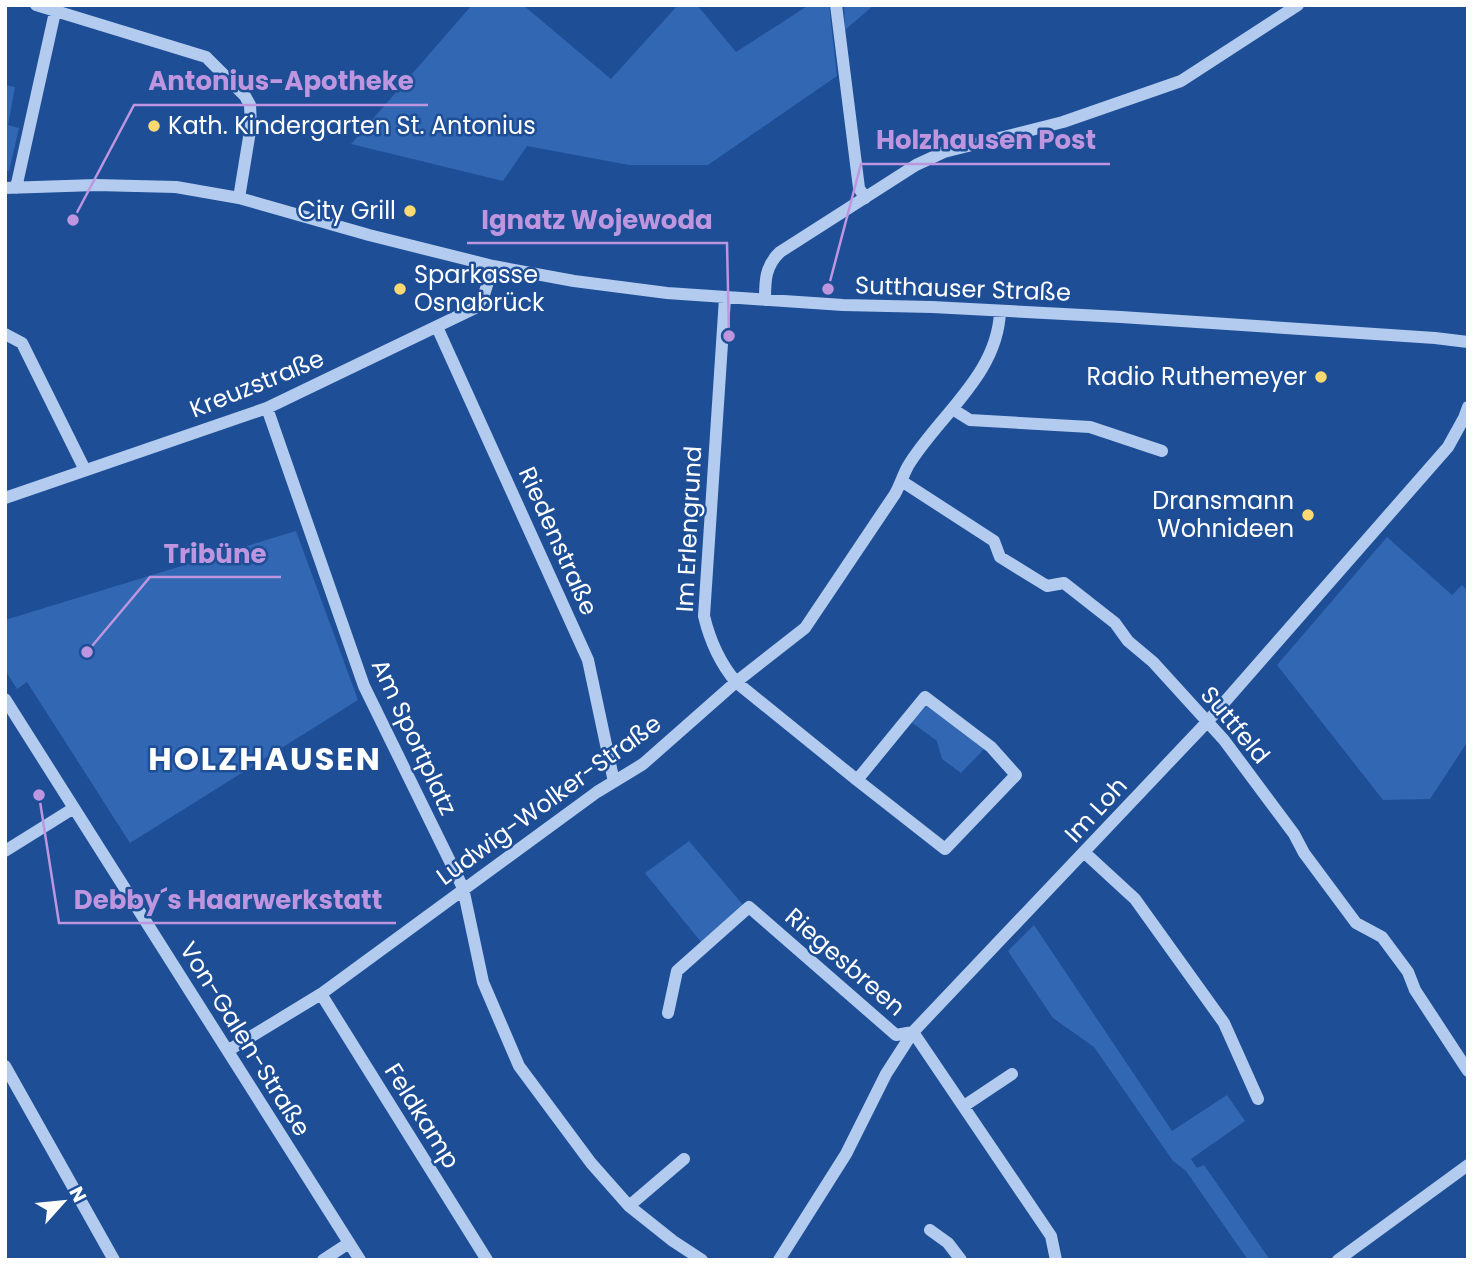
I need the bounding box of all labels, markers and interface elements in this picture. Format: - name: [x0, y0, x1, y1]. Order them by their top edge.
- callout: Antonius-Apotheke: [134, 58, 428, 105]
- text: Antonius-Apotheke: [148, 63, 414, 99]
- place label: Kath. Kindergarten St. Antonius: [168, 109, 536, 142]
- callout: Holzhausen Post: [861, 117, 1110, 164]
- marker: Kath. Kindergarten St. Antonius: [146, 118, 162, 134]
- text: Holzhausen Post: [876, 122, 1096, 158]
- place label: City Grill: [298, 194, 396, 227]
- callout: Ignatz Wojewoda: [467, 196, 727, 243]
- text: Ignatz Wojewoda: [481, 202, 713, 238]
- marker: City Grill: [402, 203, 418, 219]
- place label: Sparkasse Osnabrück: [414, 258, 545, 319]
- street label: Sutthauser Straße: [855, 268, 1071, 309]
- marker: Sparkasse Osnabrück: [392, 281, 408, 297]
- street label: Kreuzstraße: [185, 342, 329, 425]
- place label: Radio Ruthemeyer: [1086, 360, 1307, 393]
- marker: Radio Ruthemeyer: [1313, 369, 1329, 385]
- street label: Im Erlengrund: [668, 445, 709, 613]
- street label: Riedenstraße: [511, 461, 606, 620]
- place label: Dransmann Wohnideen: [1152, 484, 1294, 545]
- marker: Dransmann Wohnideen: [1300, 507, 1316, 523]
- callout: Tribüne: [150, 530, 281, 577]
- text: Tribüne: [164, 536, 266, 572]
- street label: Am Sportplatz: [364, 653, 465, 820]
- street label: Suttfeld: [1193, 679, 1278, 770]
- street label: Ludwig-Wolker-Straße: [430, 707, 668, 892]
- district label: HOLZHAUSEN: [148, 736, 382, 781]
- street label: Im Loh: [1057, 770, 1134, 849]
- callout: Debby´s Haarwerkstatt: [59, 876, 396, 923]
- text: Debby´s Haarwerkstatt: [74, 882, 382, 918]
- street label: Riegesbreen: [778, 900, 912, 1023]
- street label: Von-Galen-Straße: [172, 935, 319, 1142]
- street label: Feldkamp: [377, 1057, 468, 1175]
- north arrow: [28, 1167, 98, 1237]
- text: N: [62, 1182, 93, 1207]

